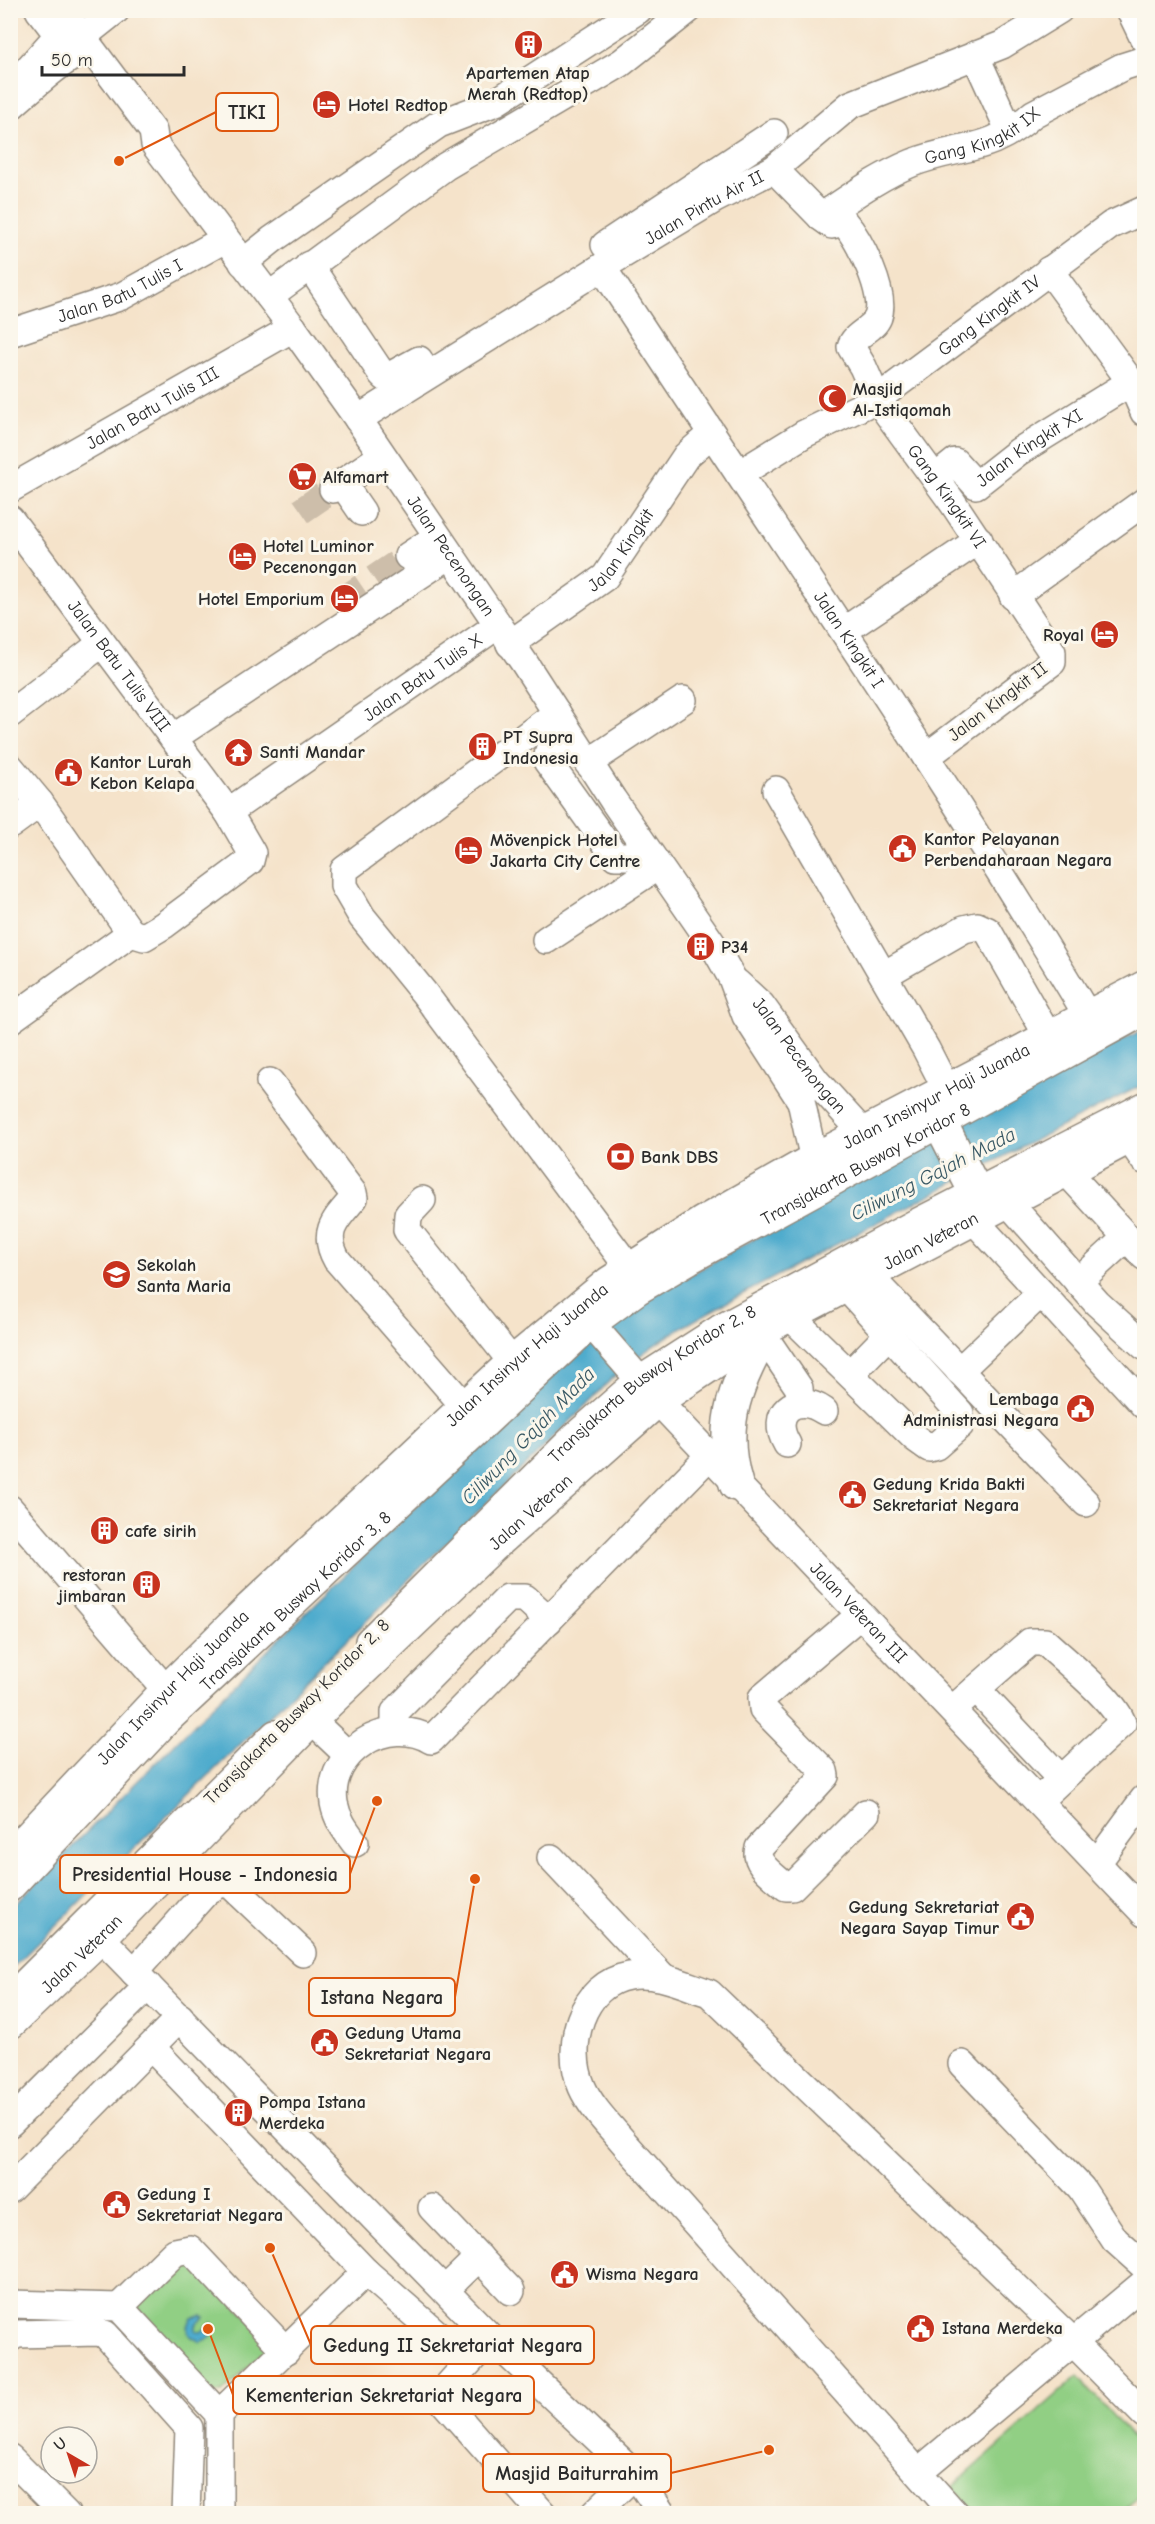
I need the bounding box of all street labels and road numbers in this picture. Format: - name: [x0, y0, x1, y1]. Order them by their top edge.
- street label: Gang Kingkit IX: [922, 102, 1045, 168]
- street label: Jalan Pintu Air II: [641, 166, 767, 249]
- street label: Jalan Batu Tulis I: [55, 254, 186, 327]
- street label: Gang Kingkit IV: [934, 271, 1045, 360]
- street label: Jalan Batu Tulis III: [83, 362, 222, 454]
- street label: Jalan Kingkit XI: [972, 404, 1086, 491]
- street label: Gang Kingkit VI: [903, 440, 991, 552]
- street label: Jalan Pecenongan: [403, 491, 500, 620]
- street label: Jalan Kingkit: [584, 504, 659, 596]
- street label: Jalan Kingkit I: [809, 587, 888, 692]
- street label: Jalan Batu Tulis VIII: [63, 596, 175, 736]
- street label: Jalan Batu Tulis X: [359, 629, 486, 726]
- street label: Jalan Kingkit II: [944, 658, 1052, 746]
- street label: Jalan Pecenongan: [749, 992, 851, 1118]
- street label: Jalan Insinyur Haji Juanda: [839, 1039, 1033, 1154]
- street label: Transjakarta Busway Koridor 8: [757, 1098, 974, 1230]
- street label: Jalan Veteran: [880, 1207, 982, 1274]
- street label: Jalan Insinyur Haji Juanda: [442, 1279, 612, 1431]
- street label: Transjakarta Busway Koridor 2, 8: [544, 1301, 760, 1467]
- street label: Jalan Veteran: [485, 1470, 577, 1554]
- street label: Transjakarta Busway Koridor 3, 8: [196, 1507, 395, 1695]
- street label: Jalan Veteran III: [806, 1558, 911, 1667]
- street label: Jalan Insinyur Haji Juanda: [93, 1606, 253, 1769]
- street label: Transjakarta Busway Koridor 2, 8: [200, 1615, 394, 1809]
- street label: Jalan Veteran: [37, 1910, 127, 1997]

